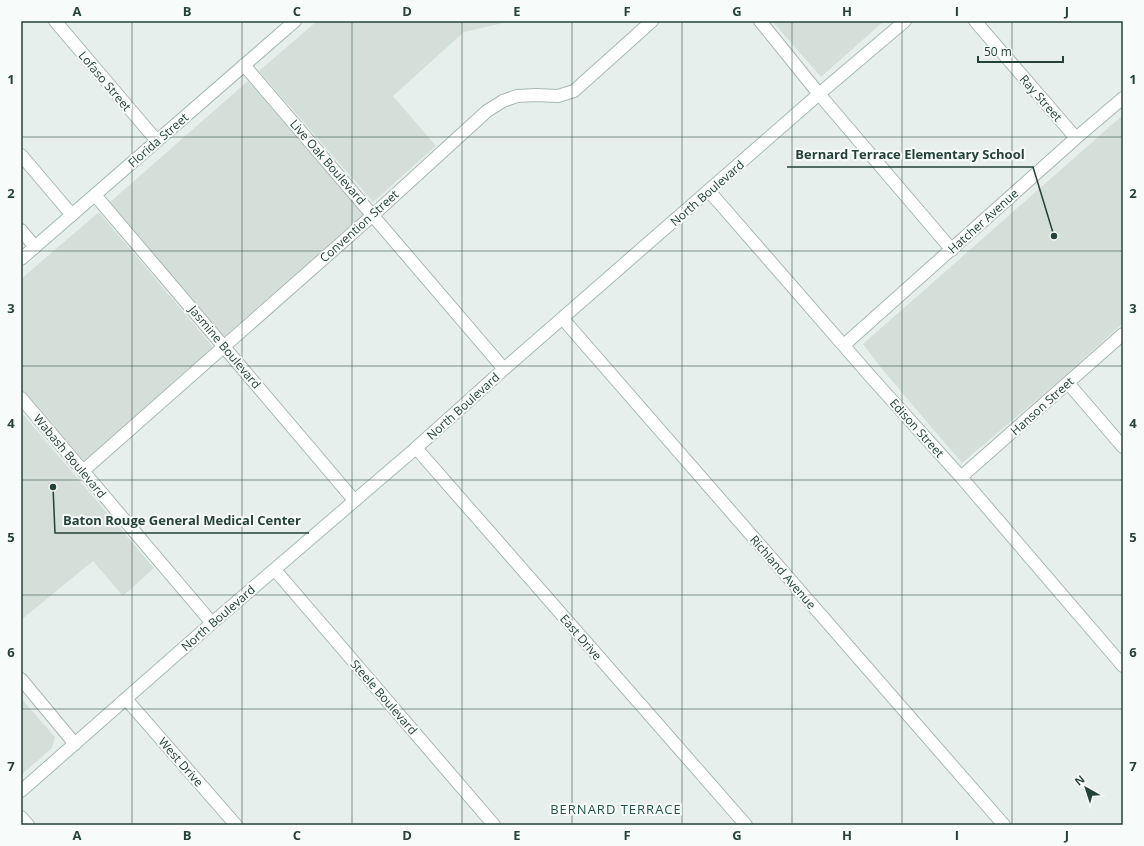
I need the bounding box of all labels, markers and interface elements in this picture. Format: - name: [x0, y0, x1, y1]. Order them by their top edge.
- text: A: [73, 2, 82, 20]
- text: B: [183, 2, 192, 20]
- text: C: [293, 2, 301, 20]
- text: D: [402, 2, 412, 20]
- text: E: [513, 2, 521, 20]
- text: F: [623, 2, 631, 20]
- text: G: [732, 2, 742, 20]
- text: H: [842, 2, 852, 20]
- text: I: [955, 2, 959, 20]
- text: J: [1064, 2, 1069, 20]
- scale bar: [978, 38, 1063, 64]
- text: 50 m: [984, 43, 1012, 60]
- street label: Lofaso Street: [75, 47, 135, 115]
- text: 1: [7, 70, 15, 88]
- text: 1: [1129, 70, 1137, 88]
- street label: Ray Street: [1016, 71, 1066, 125]
- street label: Florida Street: [124, 109, 192, 171]
- street label: Live Oak Boulevard: [286, 116, 370, 208]
- callout: Bernard Terrace Elementary School: [787, 142, 1033, 167]
- text: Bernard Terrace Elementary School: [795, 145, 1025, 163]
- street label: North Boulevard: [666, 156, 748, 230]
- text: 2: [7, 184, 15, 202]
- text: 2: [1129, 184, 1137, 202]
- street label: Hatcher Avenue: [944, 185, 1022, 257]
- street label: Convention Street: [316, 186, 402, 266]
- text: 3: [7, 299, 15, 317]
- text: 3: [1129, 299, 1137, 317]
- street label: Jasmine Boulevard: [184, 301, 265, 392]
- street label: North Boulevard: [423, 369, 503, 443]
- street label: Hanson Street: [1007, 373, 1077, 439]
- street label: Edison Street: [886, 395, 948, 461]
- street label: Wabash Boulevard: [30, 410, 110, 502]
- text: 4: [7, 414, 15, 432]
- text: 4: [1129, 414, 1137, 432]
- callout: Baton Rouge General Medical Center: [55, 508, 309, 533]
- text: Baton Rouge General Medical Center: [63, 511, 301, 529]
- text: 5: [7, 528, 15, 546]
- text: 5: [1129, 528, 1137, 546]
- street label: Richland Avenue: [746, 531, 820, 613]
- street label: North Boulevard: [177, 581, 259, 655]
- street label: East Drive: [556, 610, 606, 664]
- text: 6: [7, 643, 15, 661]
- text: 6: [1129, 643, 1137, 661]
- street label: Steele Boulevard: [347, 656, 421, 738]
- street label: West Drive: [155, 734, 207, 791]
- text: 7: [7, 757, 15, 775]
- text: 7: [1129, 757, 1137, 775]
- north arrow: [1066, 768, 1106, 808]
- text: N: [1071, 771, 1088, 788]
- district label: BERNARD TERRACE: [550, 800, 682, 818]
- text: A: [73, 826, 82, 844]
- text: B: [183, 826, 192, 844]
- text: C: [293, 826, 301, 844]
- text: D: [402, 826, 412, 844]
- text: E: [513, 826, 521, 844]
- text: F: [623, 826, 631, 844]
- text: G: [732, 826, 742, 844]
- text: H: [842, 826, 852, 844]
- text: I: [955, 826, 959, 844]
- text: J: [1064, 826, 1069, 844]

